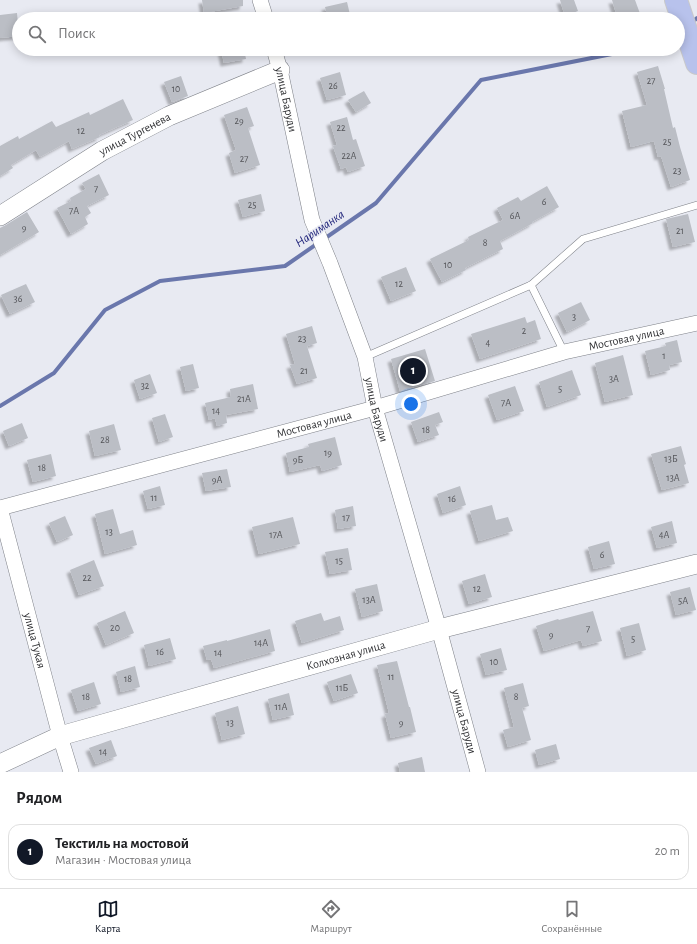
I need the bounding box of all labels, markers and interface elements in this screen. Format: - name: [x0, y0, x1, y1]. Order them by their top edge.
- search box: [12, 12, 685, 56]
- icon: search: [26, 23, 48, 45]
- text: Поиск: [58, 26, 96, 41]
- street label: улица Баруди: [272, 65, 299, 133]
- house number: 27: [647, 76, 655, 86]
- house number: 26: [328, 81, 338, 91]
- house number: 10: [172, 84, 180, 94]
- street label: улица Тургенева: [96, 110, 173, 159]
- house number: 29: [234, 116, 244, 126]
- house number: 22: [336, 123, 346, 133]
- house number: 12: [77, 126, 85, 136]
- house number: 25: [663, 137, 671, 147]
- house number: 22А: [342, 151, 357, 161]
- house number: 27: [240, 154, 248, 164]
- house number: 23: [673, 166, 681, 176]
- house number: 7: [94, 184, 98, 194]
- house number: 6: [542, 197, 547, 207]
- house number: 25: [248, 200, 256, 210]
- house number: 7А: [69, 206, 79, 216]
- water label: Нариманка: [293, 208, 347, 250]
- house number: 6А: [510, 211, 520, 221]
- house number: 9: [22, 223, 27, 233]
- house number: 21: [676, 226, 684, 236]
- house number: 8: [483, 238, 488, 248]
- house number: 10: [444, 260, 452, 270]
- house number: 12: [395, 279, 403, 289]
- house number: 36: [14, 294, 23, 304]
- house number: 3: [572, 312, 576, 322]
- street label: Мостовая улица: [587, 324, 666, 353]
- house number: 2: [522, 326, 527, 336]
- house number: 23: [298, 334, 306, 344]
- house number: 4: [486, 338, 491, 348]
- house number: 1: [662, 351, 666, 361]
- pin: 1: [400, 356, 426, 386]
- house number: 21: [300, 366, 308, 376]
- house number: 3А: [609, 374, 619, 384]
- street label: улица Баруди: [362, 375, 390, 443]
- house number: 32: [141, 381, 150, 391]
- house number: 5: [558, 384, 562, 394]
- house number: 21А: [237, 394, 251, 404]
- your location: [401, 394, 421, 414]
- house number: 7А: [501, 398, 511, 408]
- house number: 14: [212, 406, 220, 416]
- street label: Мостовая улица: [275, 408, 353, 440]
- house number: 18: [422, 425, 430, 435]
- house number: 28: [100, 435, 110, 445]
- house number: 19: [324, 448, 332, 458]
- house number: 13Б: [664, 454, 678, 464]
- house number: 9Б: [293, 455, 303, 465]
- house number: 18: [38, 463, 46, 473]
- house number: 13А: [666, 473, 680, 483]
- house number: 9А: [212, 475, 222, 485]
- house number: 11: [151, 493, 157, 503]
- house number: 16: [448, 494, 456, 504]
- house number: 17: [342, 513, 350, 523]
- house number: 13: [105, 527, 113, 537]
- house number: 17А: [269, 530, 283, 540]
- house number: 4А: [659, 530, 669, 540]
- house number: 6: [600, 550, 605, 560]
- house number: 15: [335, 556, 343, 566]
- house number: 22: [82, 573, 92, 583]
- house number: 12: [473, 584, 481, 594]
- house number: 13А: [362, 595, 376, 605]
- house number: 5А: [678, 596, 688, 606]
- street label: улица Тукая: [21, 611, 48, 669]
- house number: 20: [110, 623, 120, 633]
- house number: 7: [586, 624, 590, 634]
- house number: 9: [549, 630, 554, 640]
- house number: 5: [631, 634, 635, 644]
- house number: 14А: [254, 638, 268, 648]
- street label: Колхозная улица: [305, 638, 387, 672]
- house number: 16: [156, 647, 164, 657]
- house number: 14: [214, 648, 222, 658]
- house number: 10: [490, 657, 498, 667]
- house number: 11: [388, 672, 394, 682]
- house number: 18: [124, 674, 132, 684]
- house number: 11Б: [336, 683, 349, 693]
- street label: улица Баруди: [449, 687, 479, 755]
- house number: 18: [82, 692, 90, 702]
- house number: 8: [514, 692, 519, 702]
- house number: 11А: [275, 702, 287, 712]
- house number: 13: [226, 718, 234, 728]
- house number: 9: [399, 718, 404, 728]
- house number: 14: [99, 747, 107, 757]
- text: Рядом: [16, 789, 62, 806]
- text: Текстиль на мостовой: [55, 836, 189, 851]
- text: 1: [28, 845, 32, 858]
- text: 20 m: [655, 845, 680, 858]
- text: Магазин · Мостовая улица: [55, 854, 191, 867]
- tab: Карта: [95, 898, 121, 935]
- tab: Маршрут: [310, 898, 352, 935]
- tab: Сохранённые: [541, 898, 602, 935]

